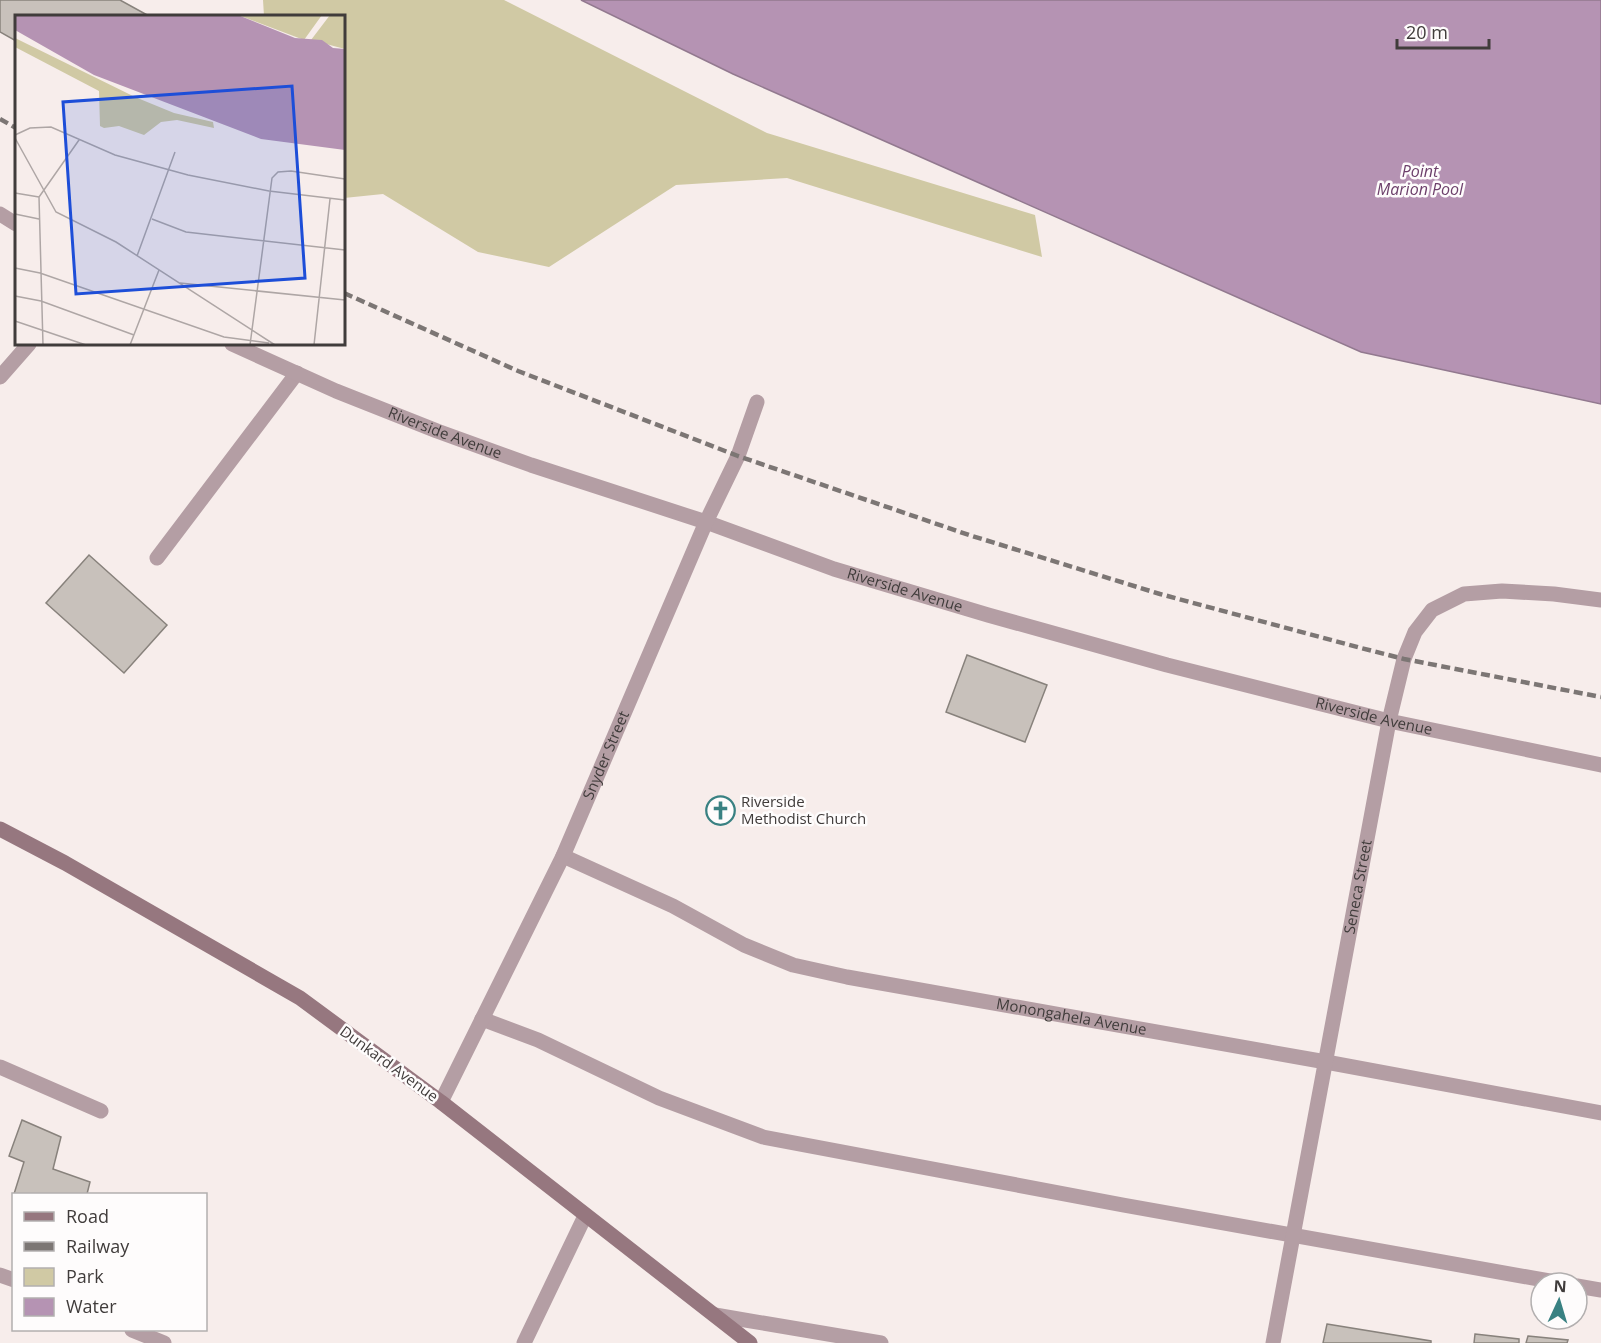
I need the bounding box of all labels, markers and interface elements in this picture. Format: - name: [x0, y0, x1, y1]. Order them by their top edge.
- scale bar: [1397, 12, 1488, 50]
- inset map: [15, 15, 345, 345]
- text: 20 m: [1406, 20, 1448, 44]
- water label: Point Marion Pool: [1377, 160, 1464, 200]
- street label: Riverside Avenue: [386, 402, 505, 463]
- street label: Riverside Avenue: [845, 562, 965, 616]
- street label: Riverside Avenue: [1313, 692, 1435, 739]
- street label: Snyder Street: [577, 708, 633, 802]
- place label: Riverside Methodist Church: [741, 791, 866, 828]
- church icon: Riverside Methodist Church: [704, 795, 736, 827]
- street label: Seneca Street: [1338, 838, 1376, 936]
- street label: Monongahela Avenue: [995, 993, 1148, 1039]
- street label: Dunkard Avenue: [336, 1021, 443, 1106]
- legend: [12, 1193, 207, 1331]
- text: Road: [66, 1204, 109, 1228]
- text: Railway: [66, 1234, 130, 1258]
- text: Park: [66, 1264, 104, 1288]
- north arrow: [1529, 1271, 1589, 1331]
- text: N: [1553, 1275, 1567, 1297]
- text: Water: [66, 1294, 117, 1318]

